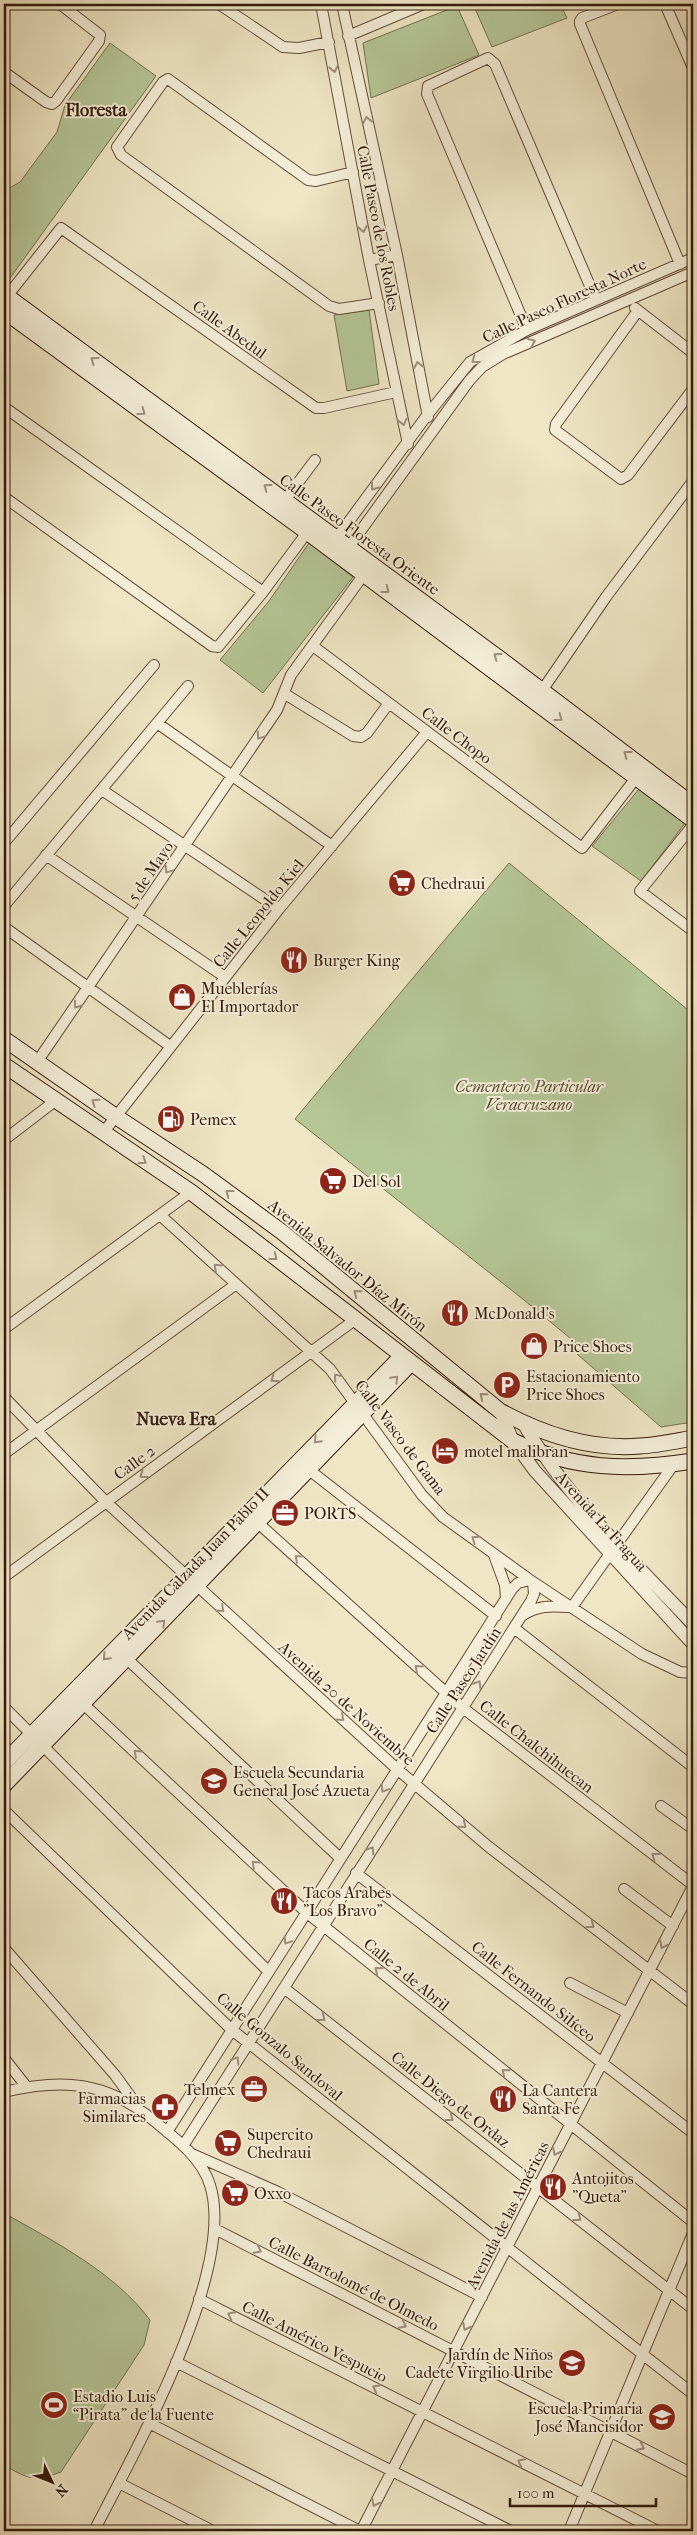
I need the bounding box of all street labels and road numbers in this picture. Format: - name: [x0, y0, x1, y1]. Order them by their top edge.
- street label: Calle Paseo de los Robles: [353, 144, 404, 313]
- street label: Calle Paseo Floresta Norte: [479, 254, 649, 347]
- street label: Calle Abedul: [189, 296, 271, 363]
- street label: Calle Paseo Floresta Oriente: [276, 470, 444, 599]
- street label: Calle Chopo: [418, 703, 495, 768]
- street label: 5 de Mayo: [123, 838, 177, 905]
- street label: Calle Leopoldo Kiel: [209, 855, 308, 971]
- street label: Avenida Salvador Díaz Mirón: [263, 1195, 432, 1336]
- street label: Calle Vasco de Gama: [351, 1376, 450, 1499]
- street label: Calle 2: [110, 1441, 159, 1484]
- street label: Avenida La Fragua: [551, 1467, 652, 1576]
- street label: Avenida Calzada Juan Pablo II: [117, 1483, 273, 1644]
- street label: Calle Paseo Jardín: [422, 1623, 505, 1737]
- street label: Avenida 20 de Noviembre: [274, 1637, 418, 1769]
- street label: Calle Chalchihuecan: [476, 1696, 598, 1797]
- street label: Calle 2 de Abril: [360, 1934, 454, 2015]
- street label: Calle Fernando Silíceo: [468, 1937, 600, 2046]
- street label: Calle Gonzalo Sandoval: [213, 1988, 347, 2105]
- street label: Calle Diego de Ordaz: [387, 2047, 514, 2152]
- street label: Avenida de las Américas: [461, 2138, 553, 2293]
- street label: Calle Bartolomé de Olmedo: [265, 2232, 442, 2335]
- street label: Calle Américo Vespucio: [239, 2297, 391, 2386]

